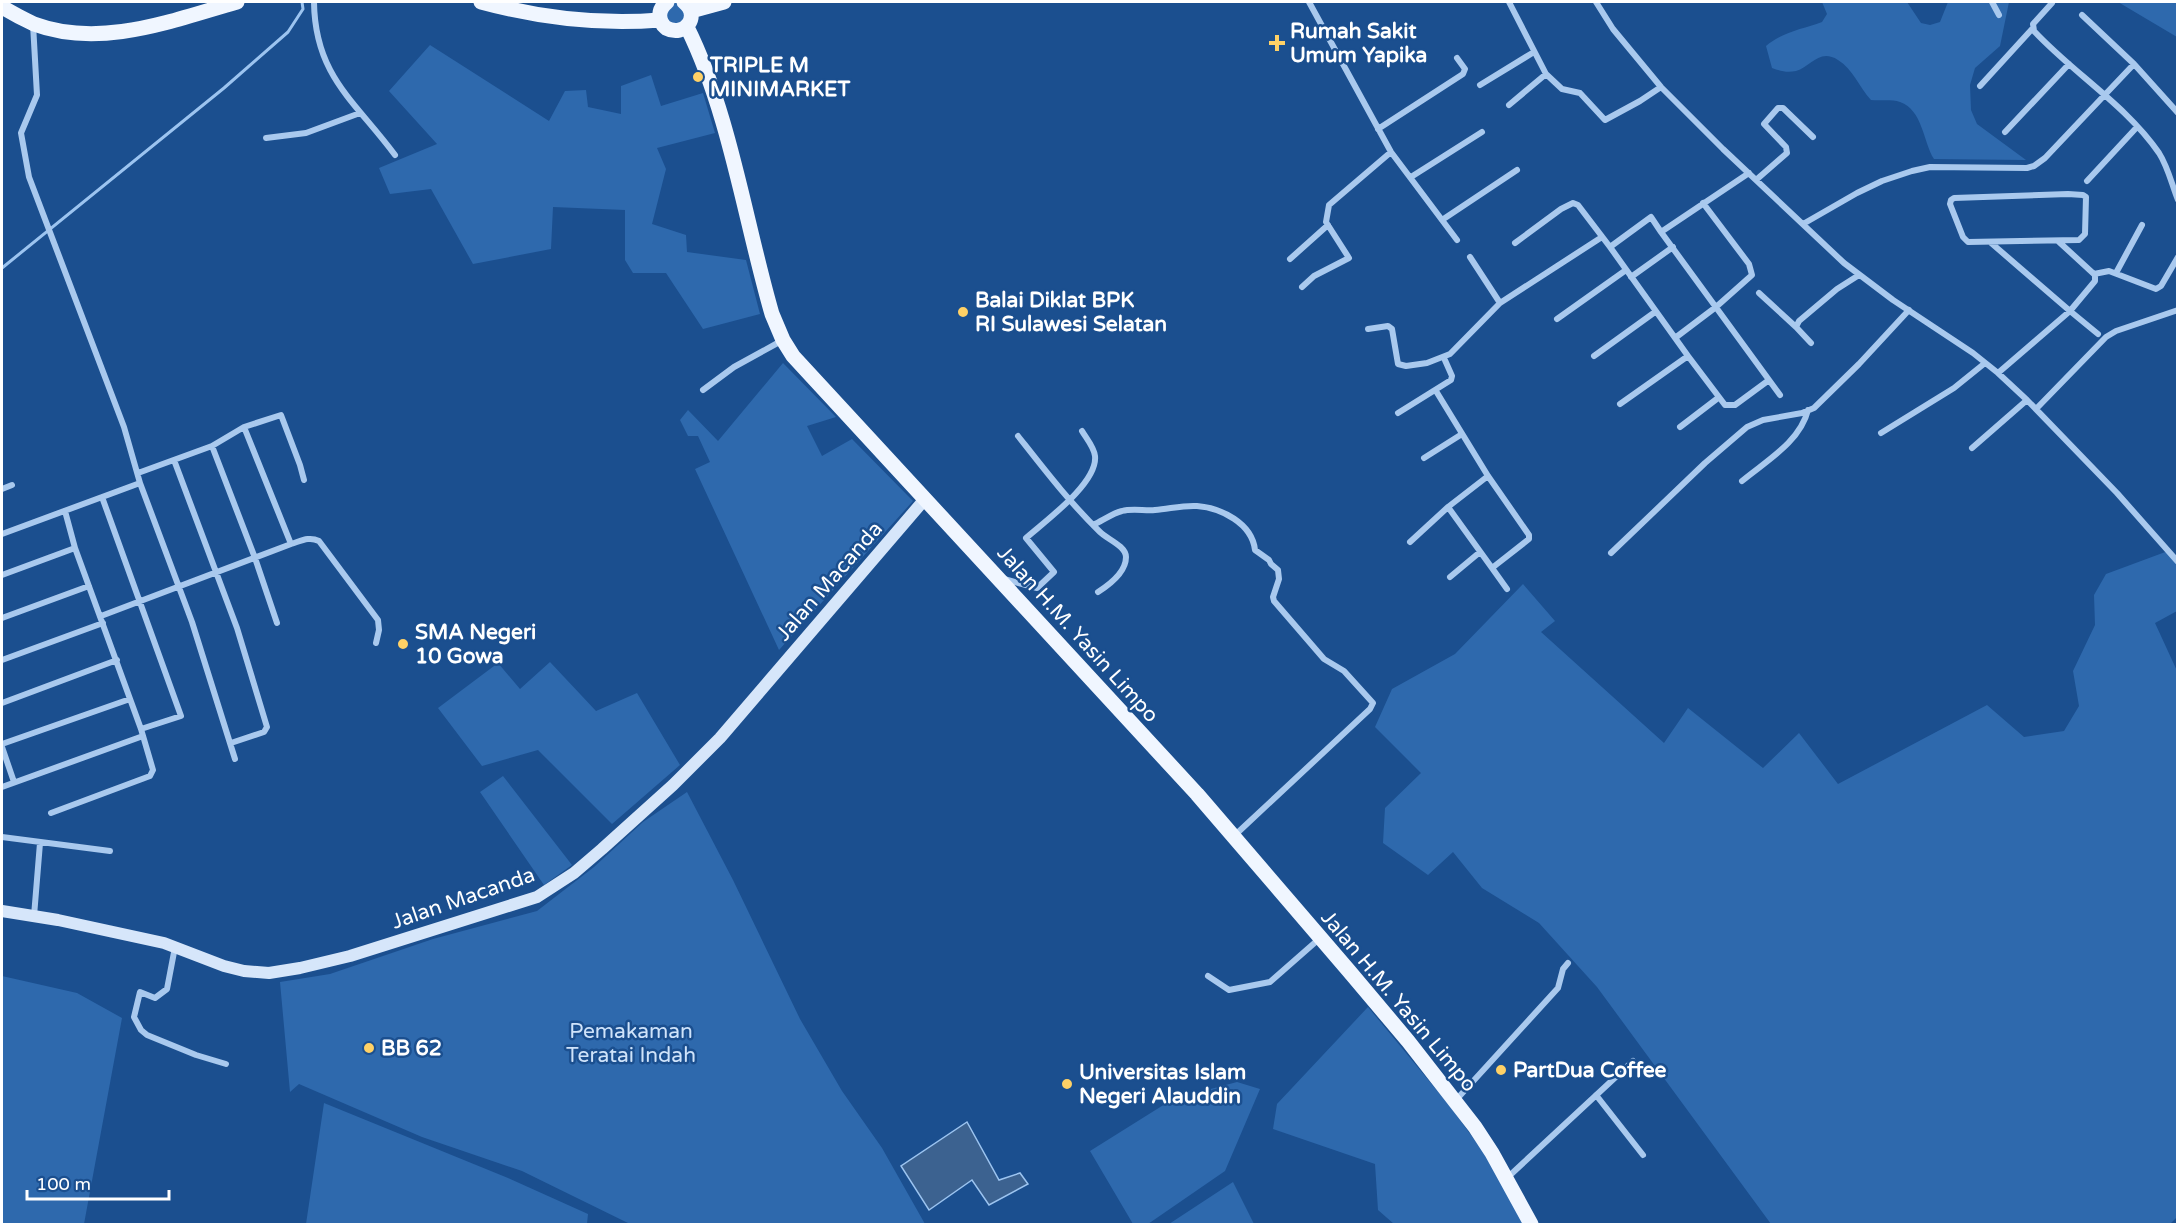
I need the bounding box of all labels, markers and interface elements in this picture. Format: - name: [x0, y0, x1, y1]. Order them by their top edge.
- place label: Rumah Sakit Umum Yapika: [1290, 19, 1427, 68]
- marker: Rumah Sakit Umum Yapika: [1268, 34, 1286, 52]
- place label: TRIPLE M MINIMARKET: [709, 53, 850, 102]
- marker: TRIPLE M MINIMARKET: [691, 70, 705, 84]
- place label: Balai Diklat BPK RI Sulawesi Selatan: [975, 288, 1167, 337]
- marker: Balai Diklat BPK RI Sulawesi Selatan: [956, 305, 970, 319]
- street label: Jalan Macanda: [771, 517, 888, 646]
- street label: Jalan H.M. Yasin Limpo: [992, 541, 1164, 728]
- place label: SMA Negeri 10 Gowa: [415, 620, 536, 669]
- marker: SMA Negeri 10 Gowa: [396, 637, 410, 651]
- street label: Jalan Macanda: [388, 862, 538, 935]
- street label: Jalan H.M. Yasin Limpo: [1315, 906, 1482, 1097]
- park label: Pemakaman Teratai Indah: [566, 1019, 696, 1068]
- place label: BB 62: [381, 1036, 442, 1061]
- marker: BB 62: [362, 1041, 376, 1055]
- place label: PartDua Coffee: [1513, 1058, 1667, 1083]
- place label: Universitas Islam Negeri Alauddin: [1079, 1060, 1246, 1109]
- marker: PartDua Coffee: [1494, 1063, 1508, 1077]
- marker: Universitas Islam Negeri Alauddin: [1060, 1077, 1074, 1091]
- scale bar: [27, 1163, 170, 1201]
- text: 100 m: [36, 1173, 91, 1195]

